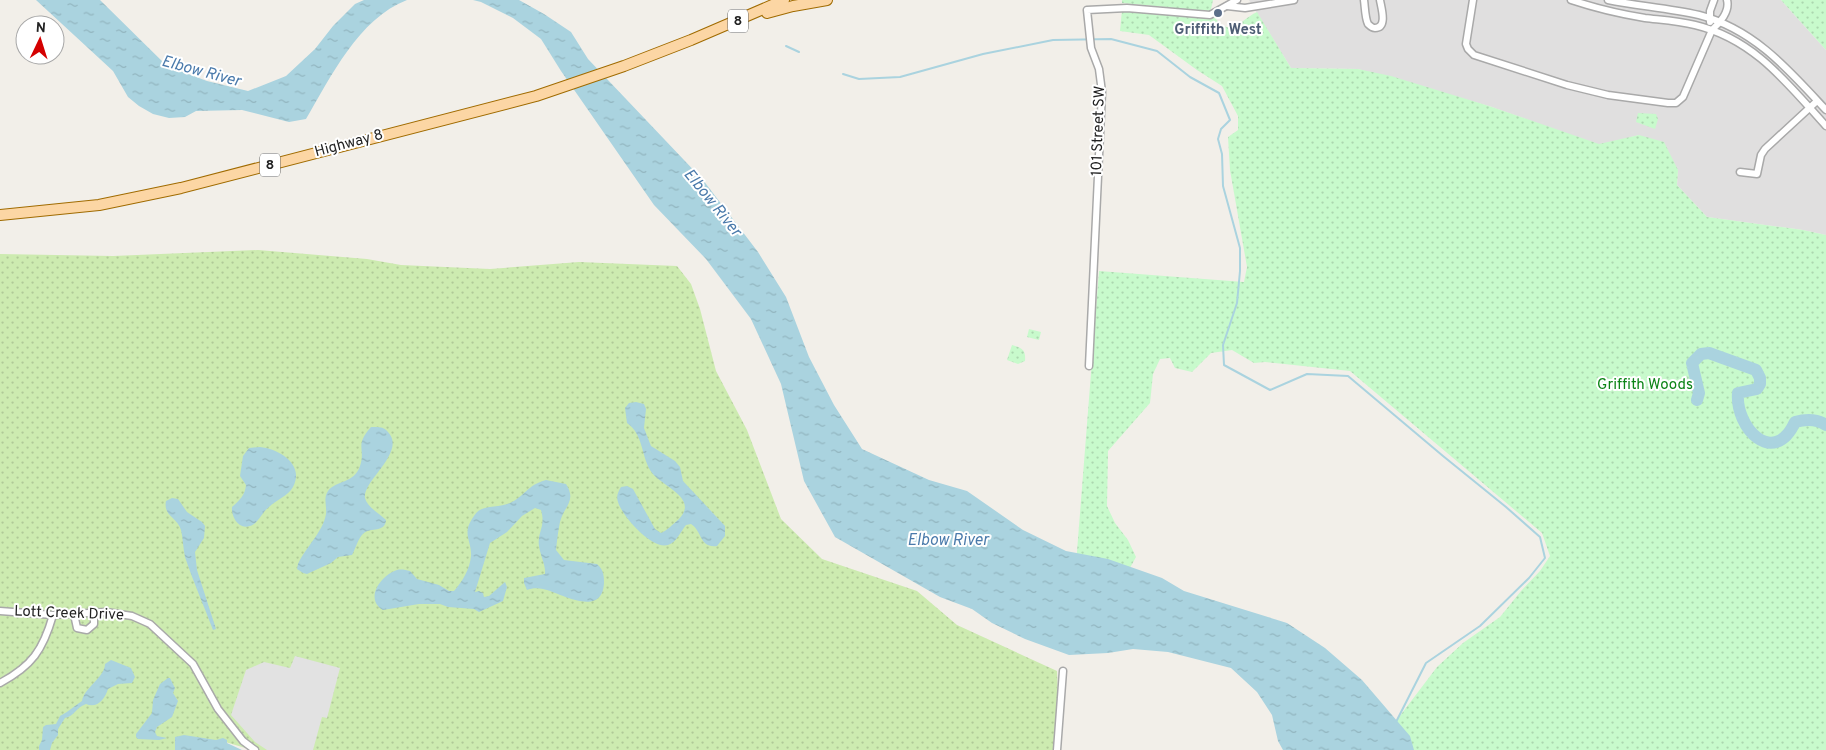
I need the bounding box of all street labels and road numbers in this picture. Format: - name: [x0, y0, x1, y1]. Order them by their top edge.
- road number: 8: [728, 10, 748, 32]
- street label: 101 Street SW: [1088, 85, 1110, 177]
- street label: Highway 8: [313, 126, 385, 162]
- road number: 8: [260, 154, 280, 176]
- street label: Lott Creek Drive: [14, 603, 124, 625]

